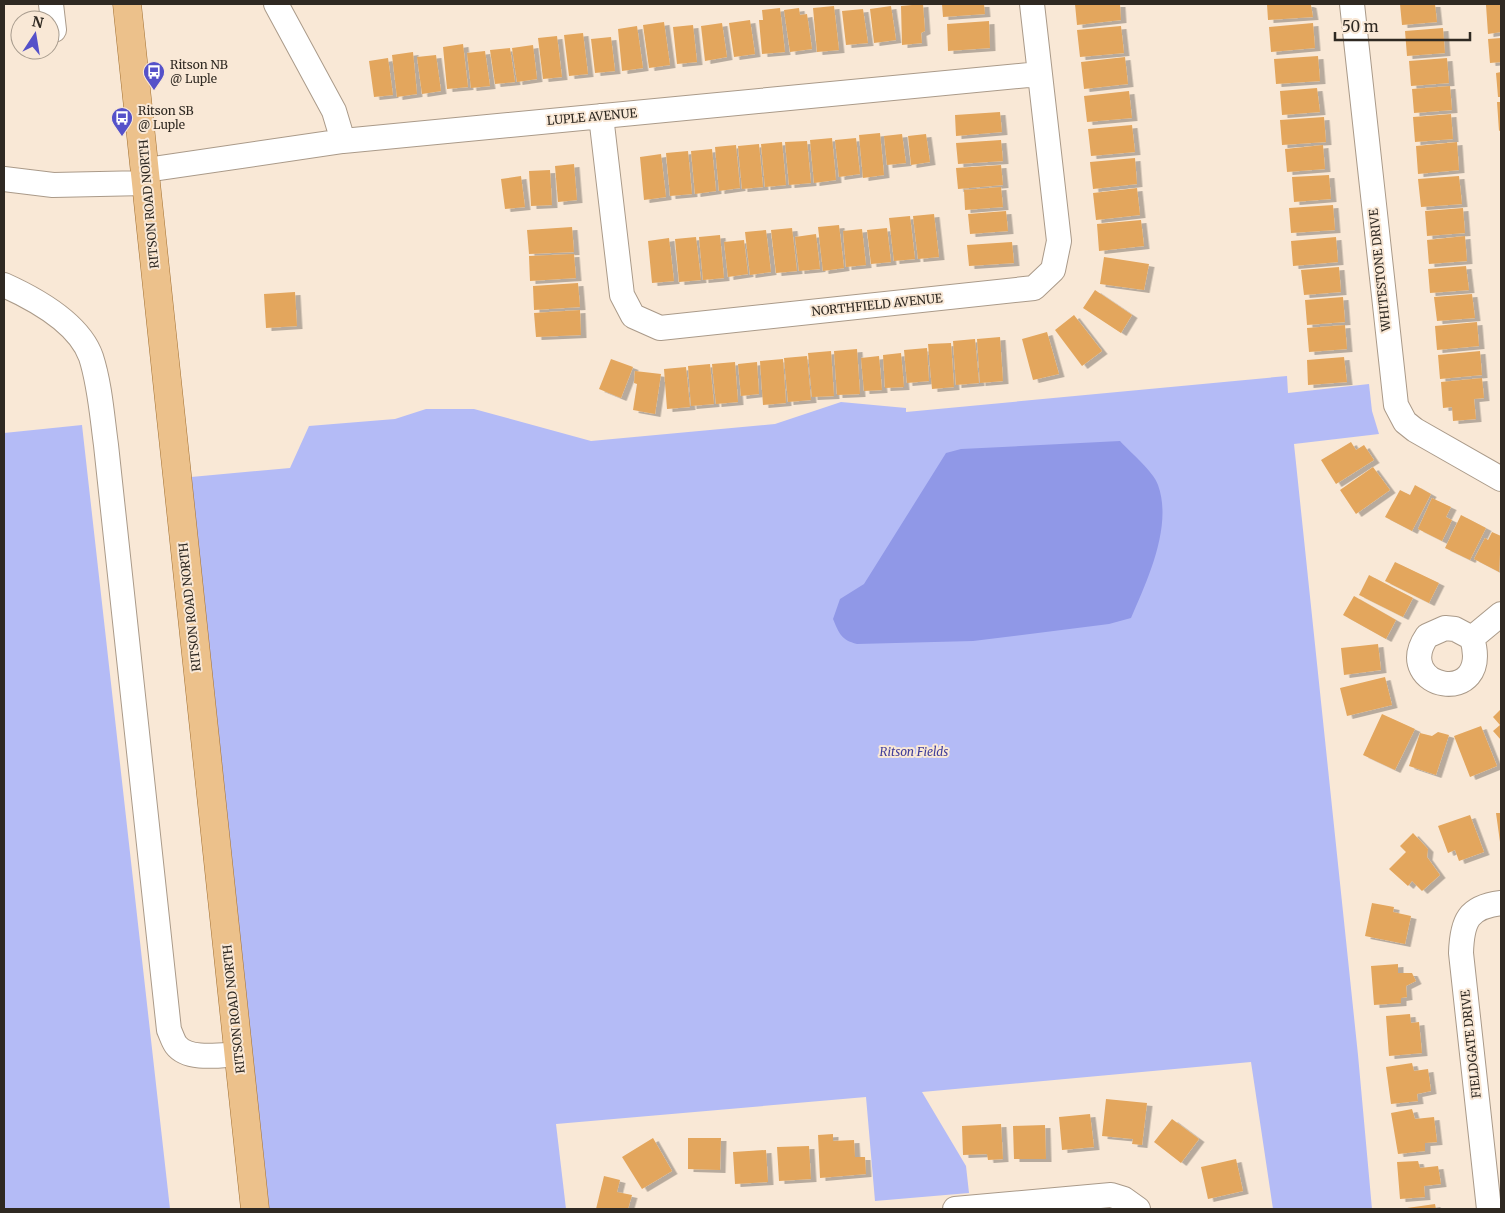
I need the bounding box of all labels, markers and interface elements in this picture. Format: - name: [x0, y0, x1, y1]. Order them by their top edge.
- north arrow: [10, 10, 60, 60]
- scale bar: [1335, 10, 1470, 42]
- text: N: [30, 12, 45, 32]
- text: 50 m: [1342, 17, 1379, 36]
- place label: Ritson NB @ Luple: [170, 57, 228, 86]
- bus stop icon: Ritson NB @ Luple: [142, 60, 166, 91]
- place label: Ritson SB @ Luple: [138, 103, 194, 132]
- street label: LUPLE AVENUE: [546, 105, 638, 128]
- bus stop icon: Ritson SB @ Luple: [110, 106, 134, 137]
- street label: RITSON ROAD NORTH: [135, 138, 162, 269]
- street label: WHITESTONE DRIVE: [1366, 208, 1394, 333]
- street label: NORTHFIELD AVENUE: [811, 290, 944, 319]
- street label: RITSON ROAD NORTH: [175, 541, 204, 672]
- park label: Ritson Fields: [880, 744, 948, 759]
- street label: RITSON ROAD NORTH: [219, 943, 248, 1074]
- street label: FIELDGATE DRIVE: [1457, 989, 1484, 1099]

